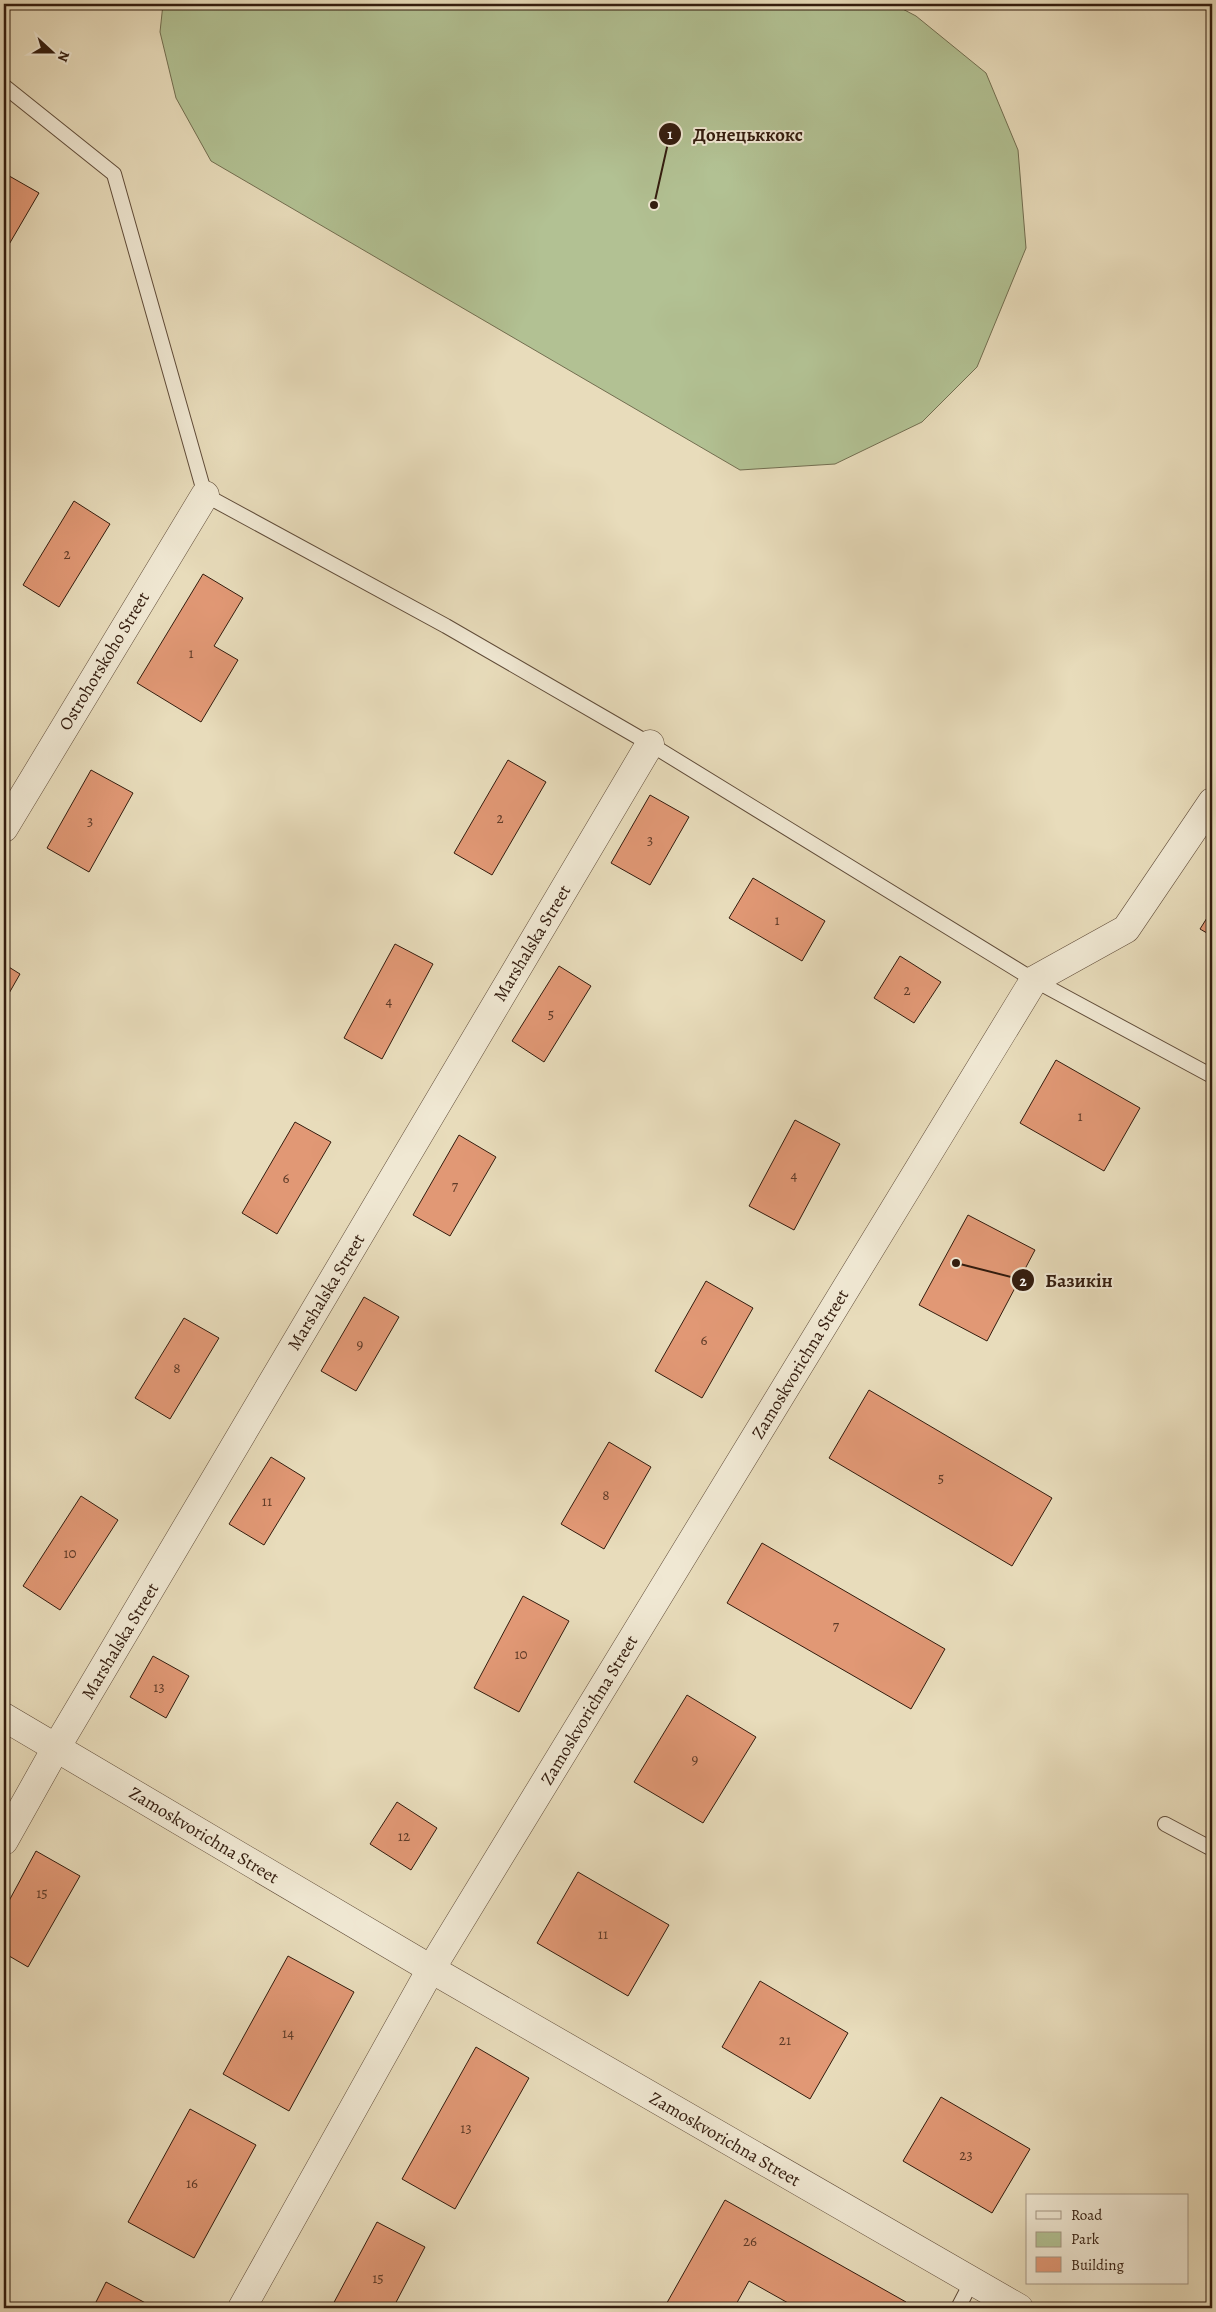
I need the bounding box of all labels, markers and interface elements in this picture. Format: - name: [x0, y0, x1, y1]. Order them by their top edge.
- north arrow: [28, 28, 78, 78]
- text: N: [53, 48, 74, 65]
- callout: Донецьккокс: [658, 117, 813, 151]
- text: Донецьккокс: [693, 122, 803, 148]
- text: 1: [667, 124, 673, 144]
- house number: 2: [63, 544, 71, 564]
- street label: Ostrohorskoho Street: [53, 587, 155, 735]
- house number: 1: [188, 643, 194, 663]
- house number: 2: [496, 808, 504, 828]
- house number: 3: [87, 811, 93, 831]
- house number: 3: [647, 830, 653, 850]
- street label: Marshalska Street: [488, 880, 576, 1006]
- house number: 1: [774, 910, 780, 930]
- house number: 2: [903, 980, 911, 1000]
- house number: 4: [386, 991, 393, 1011]
- house number: 5: [548, 1004, 554, 1024]
- house number: 1: [1077, 1106, 1083, 1126]
- house number: 4: [791, 1165, 798, 1185]
- house number: 6: [283, 1168, 290, 1188]
- house number: 7: [452, 1176, 459, 1196]
- street label: Marshalska Street: [282, 1229, 370, 1355]
- callout: Базикін: [1010, 1263, 1123, 1297]
- text: Базикін: [1045, 1268, 1113, 1294]
- text: 2: [1019, 1271, 1027, 1291]
- street label: Zamoskvorichna Street: [746, 1285, 854, 1443]
- house number: 6: [701, 1330, 708, 1350]
- house number: 9: [357, 1334, 364, 1354]
- house number: 8: [173, 1358, 181, 1378]
- house number: 5: [938, 1468, 944, 1488]
- house number: 8: [602, 1485, 610, 1505]
- house number: 11: [262, 1491, 272, 1511]
- house number: 10: [63, 1543, 77, 1563]
- street label: Marshalska Street: [76, 1578, 164, 1704]
- house number: 7: [833, 1616, 840, 1636]
- street label: Zamoskvorichna Street: [535, 1631, 643, 1789]
- house number: 10: [514, 1644, 528, 1664]
- house number: 13: [153, 1677, 165, 1697]
- house number: 9: [692, 1749, 699, 1769]
- street label: Zamoskvorichna Street: [125, 1781, 283, 1889]
- house number: 12: [398, 1826, 410, 1846]
- house number: 15: [36, 1883, 48, 1903]
- house number: 11: [598, 1924, 608, 1944]
- house number: 14: [282, 2023, 294, 2043]
- house number: 21: [779, 2030, 791, 2050]
- street label: Zamoskvorichna Street: [645, 2086, 805, 2192]
- house number: 13: [460, 2118, 472, 2138]
- house number: 23: [959, 2145, 973, 2165]
- house number: 16: [186, 2173, 198, 2193]
- legend: [1026, 2194, 1188, 2284]
- text: Road: [1071, 2205, 1103, 2225]
- text: Park: [1071, 2229, 1100, 2249]
- house number: 26: [743, 2231, 757, 2251]
- text: Building: [1071, 2255, 1124, 2275]
- house number: 15: [372, 2268, 384, 2288]

